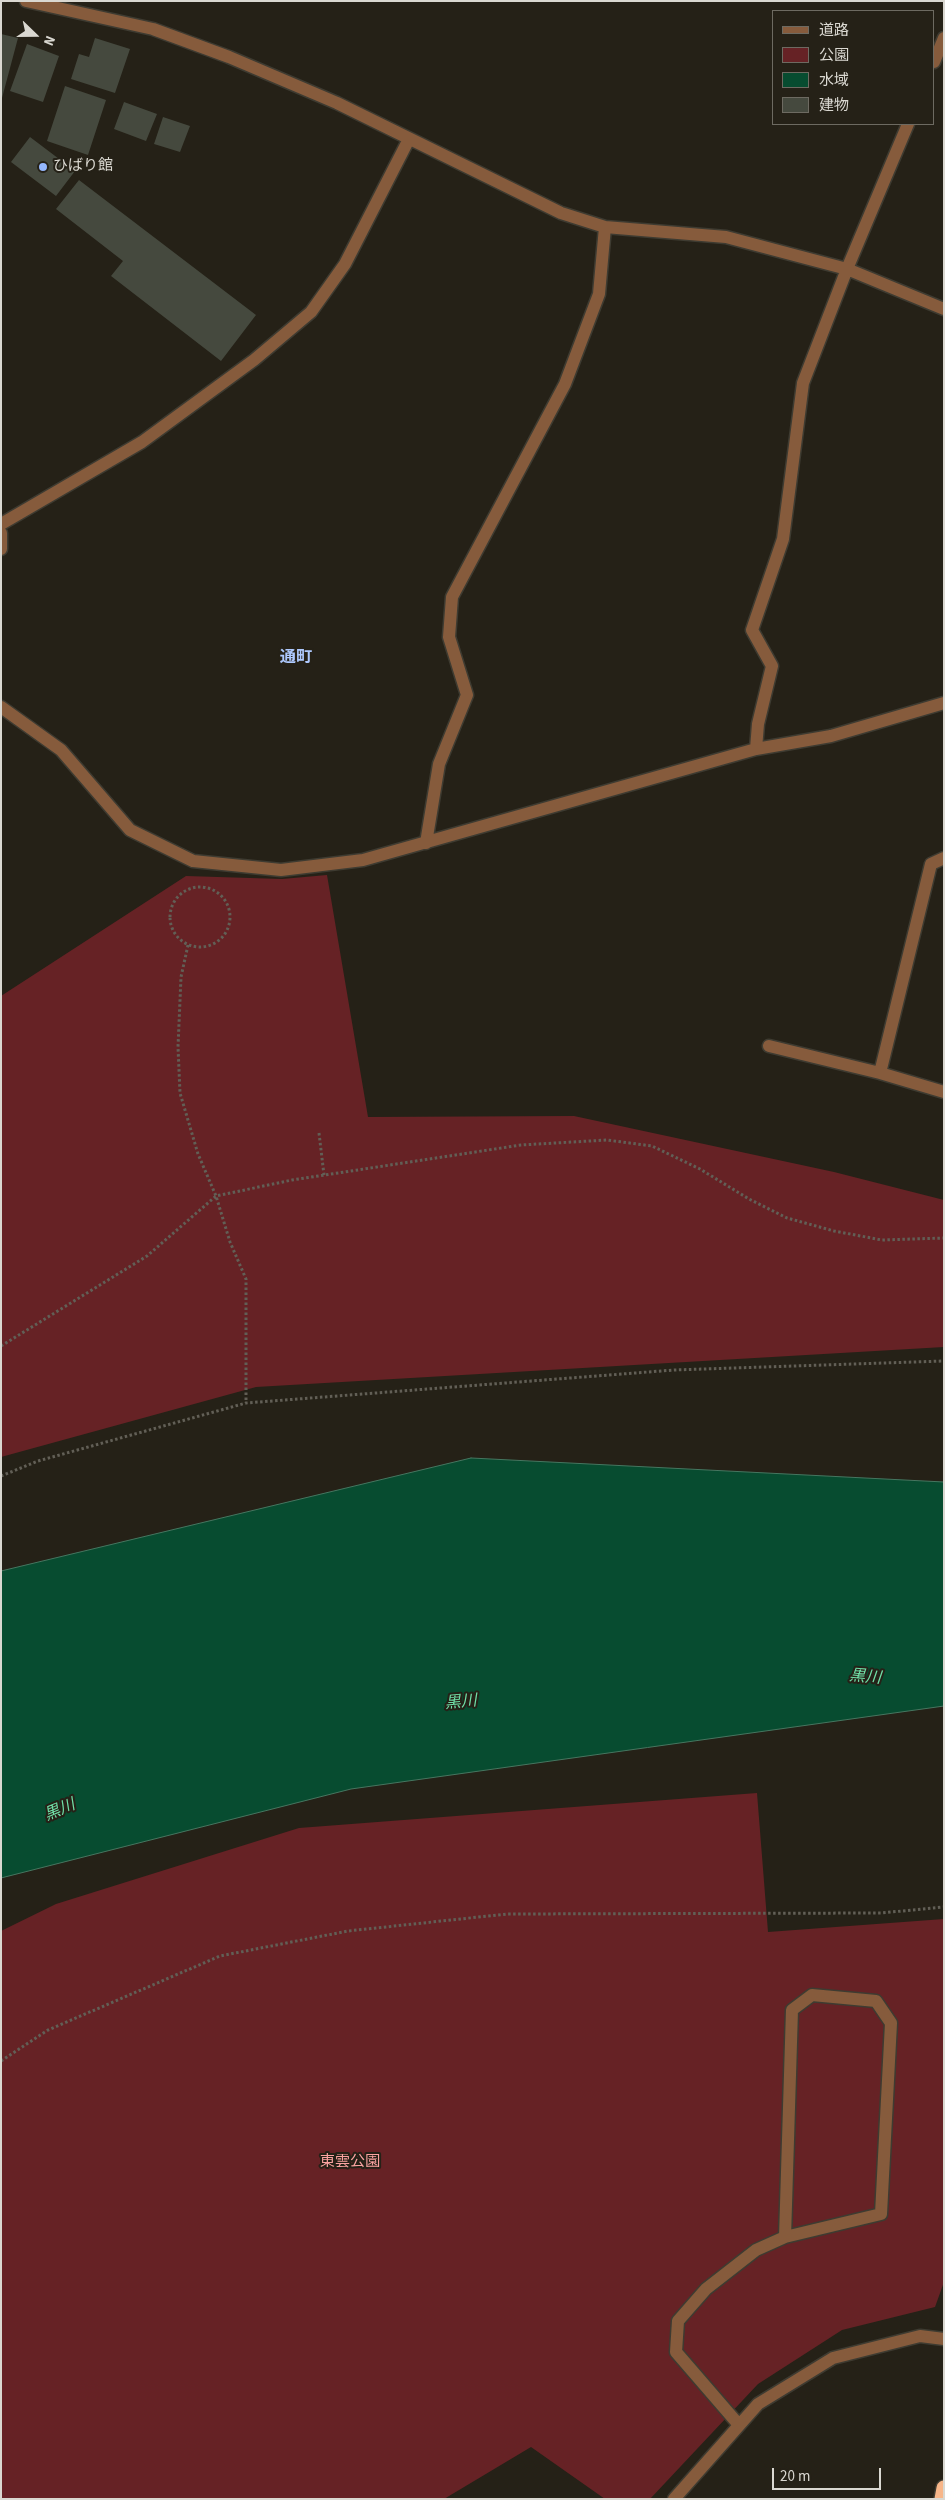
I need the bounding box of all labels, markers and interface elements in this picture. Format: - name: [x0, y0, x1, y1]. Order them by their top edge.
- north arrow: [10, 10, 60, 60]
- legend: [772, 10, 935, 125]
- text: 道路: [819, 20, 849, 41]
- text: N: [38, 33, 60, 49]
- text: 公園: [819, 45, 849, 66]
- text: 水域: [819, 70, 849, 91]
- text: 建物: [819, 95, 849, 116]
- place label: ひばり館: [53, 158, 113, 176]
- marker: ひばり館: [37, 161, 49, 173]
- district label: 通町: [280, 648, 312, 668]
- water label: 黒川: [848, 1667, 882, 1689]
- water label: 黒川: [444, 1692, 478, 1714]
- water label: 黒川: [42, 1796, 78, 1826]
- park label: 東雲公園: [320, 2154, 380, 2172]
- scale bar: [775, 2458, 884, 2490]
- text: 20 m: [780, 2466, 810, 2487]

